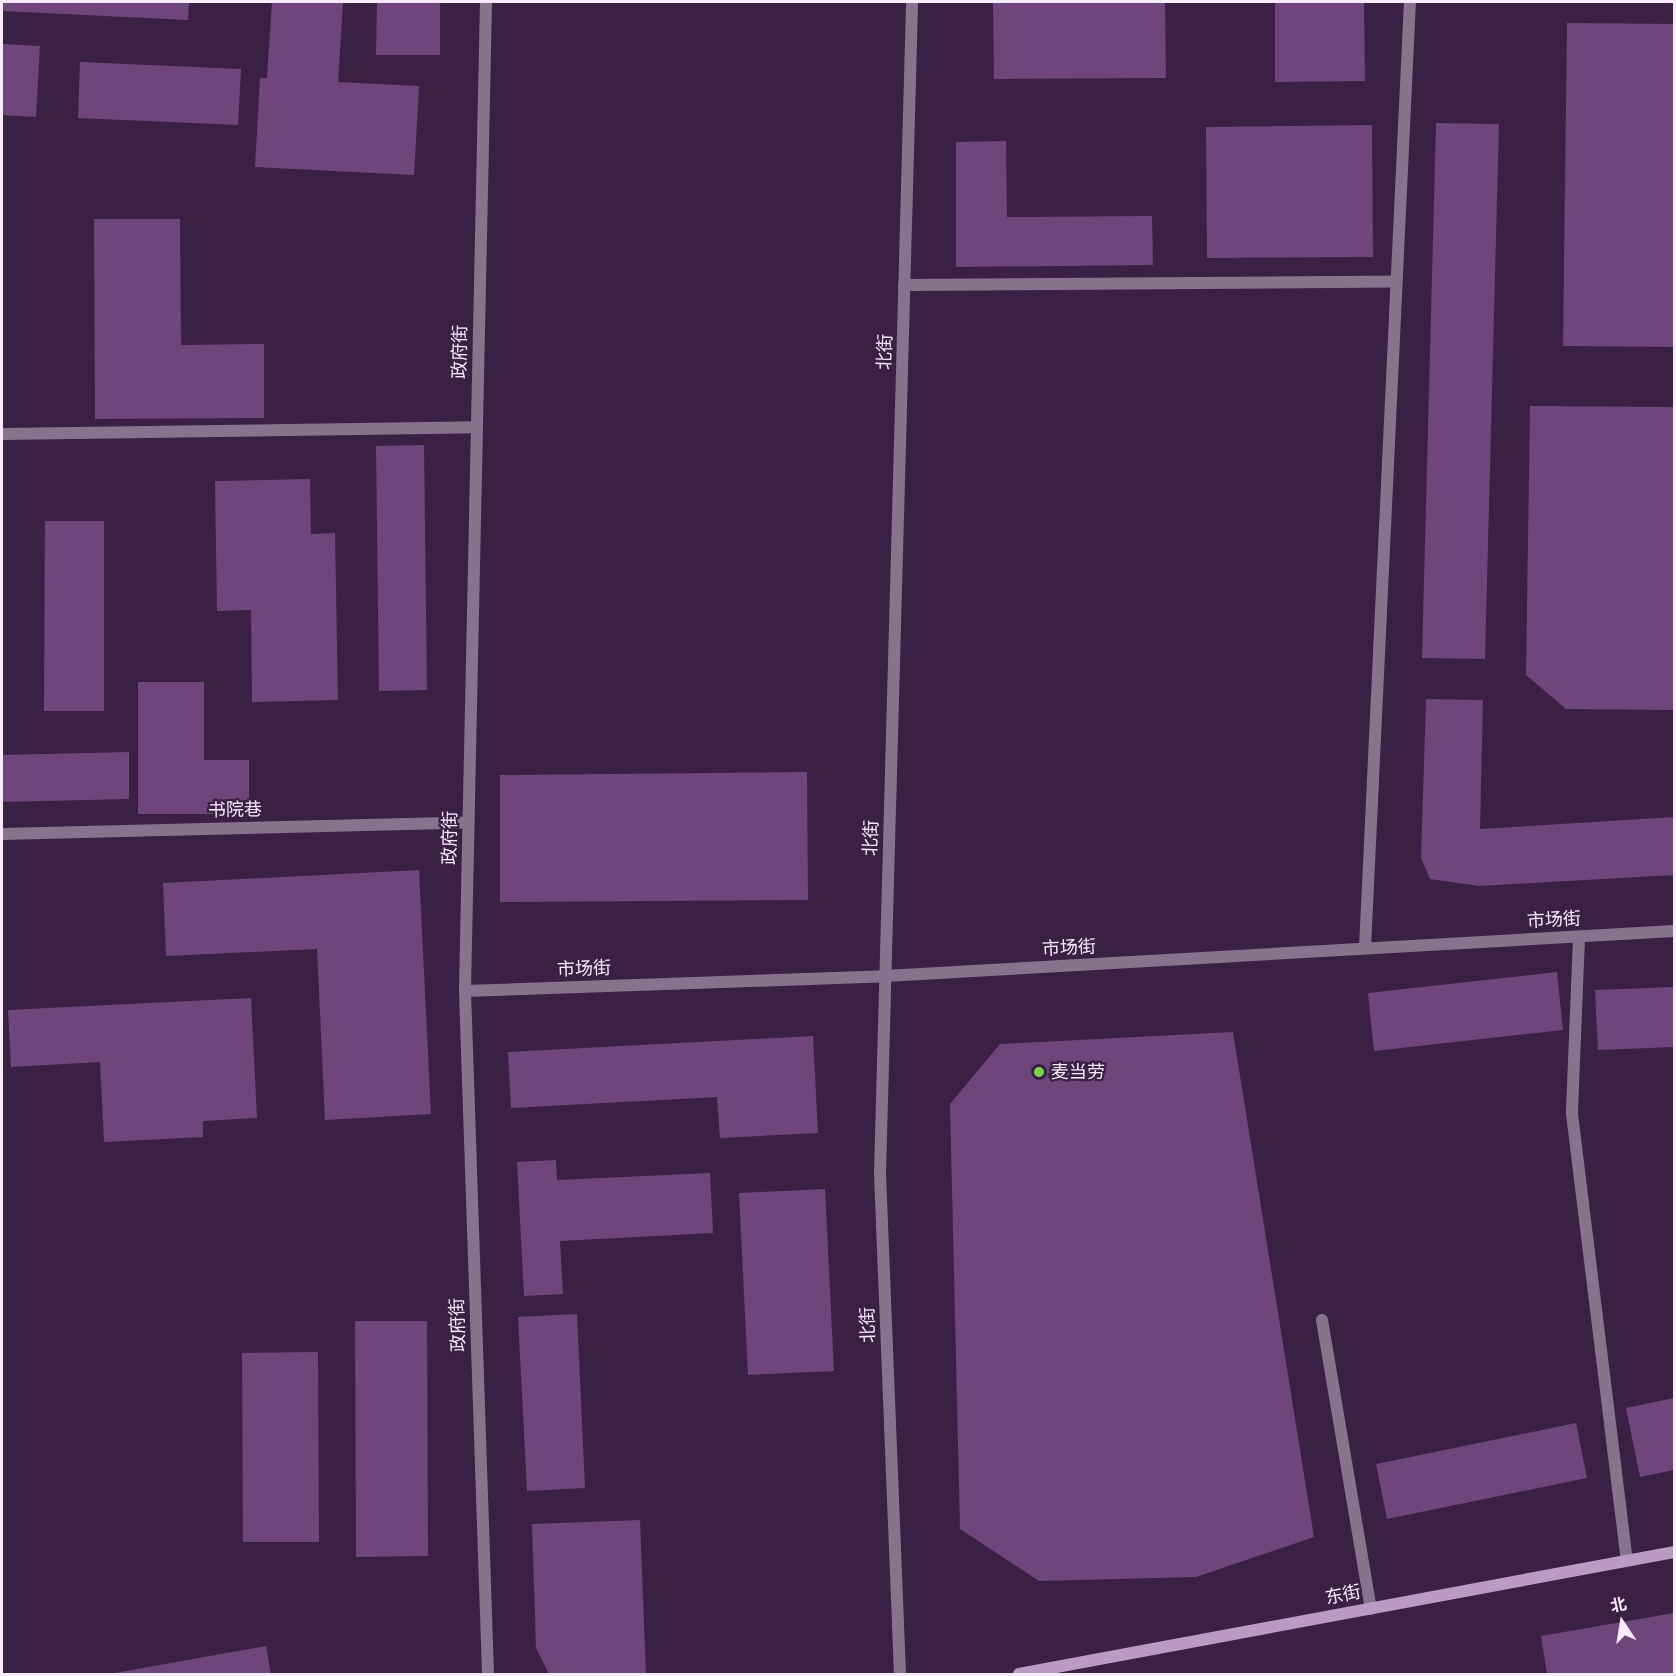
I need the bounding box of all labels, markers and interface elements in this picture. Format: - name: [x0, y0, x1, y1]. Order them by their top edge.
- street label: 政府街: [449, 325, 471, 379]
- street label: 北街: [874, 334, 896, 370]
- street label: 书院巷: [208, 799, 262, 821]
- street label: 政府街: [439, 811, 461, 865]
- street label: 北街: [860, 820, 882, 856]
- street label: 市场街: [1526, 908, 1582, 932]
- street label: 市场街: [1041, 936, 1097, 960]
- street label: 市场街: [557, 957, 611, 981]
- place label: 麦当劳: [1051, 1061, 1105, 1083]
- marker: 麦当劳: [1032, 1065, 1046, 1079]
- street label: 政府街: [446, 1298, 470, 1352]
- street label: 北街: [857, 1307, 879, 1343]
- street label: 东街: [1323, 1581, 1363, 1609]
- north arrow: [1592, 1592, 1652, 1652]
- text: 北: [1608, 1593, 1628, 1616]

